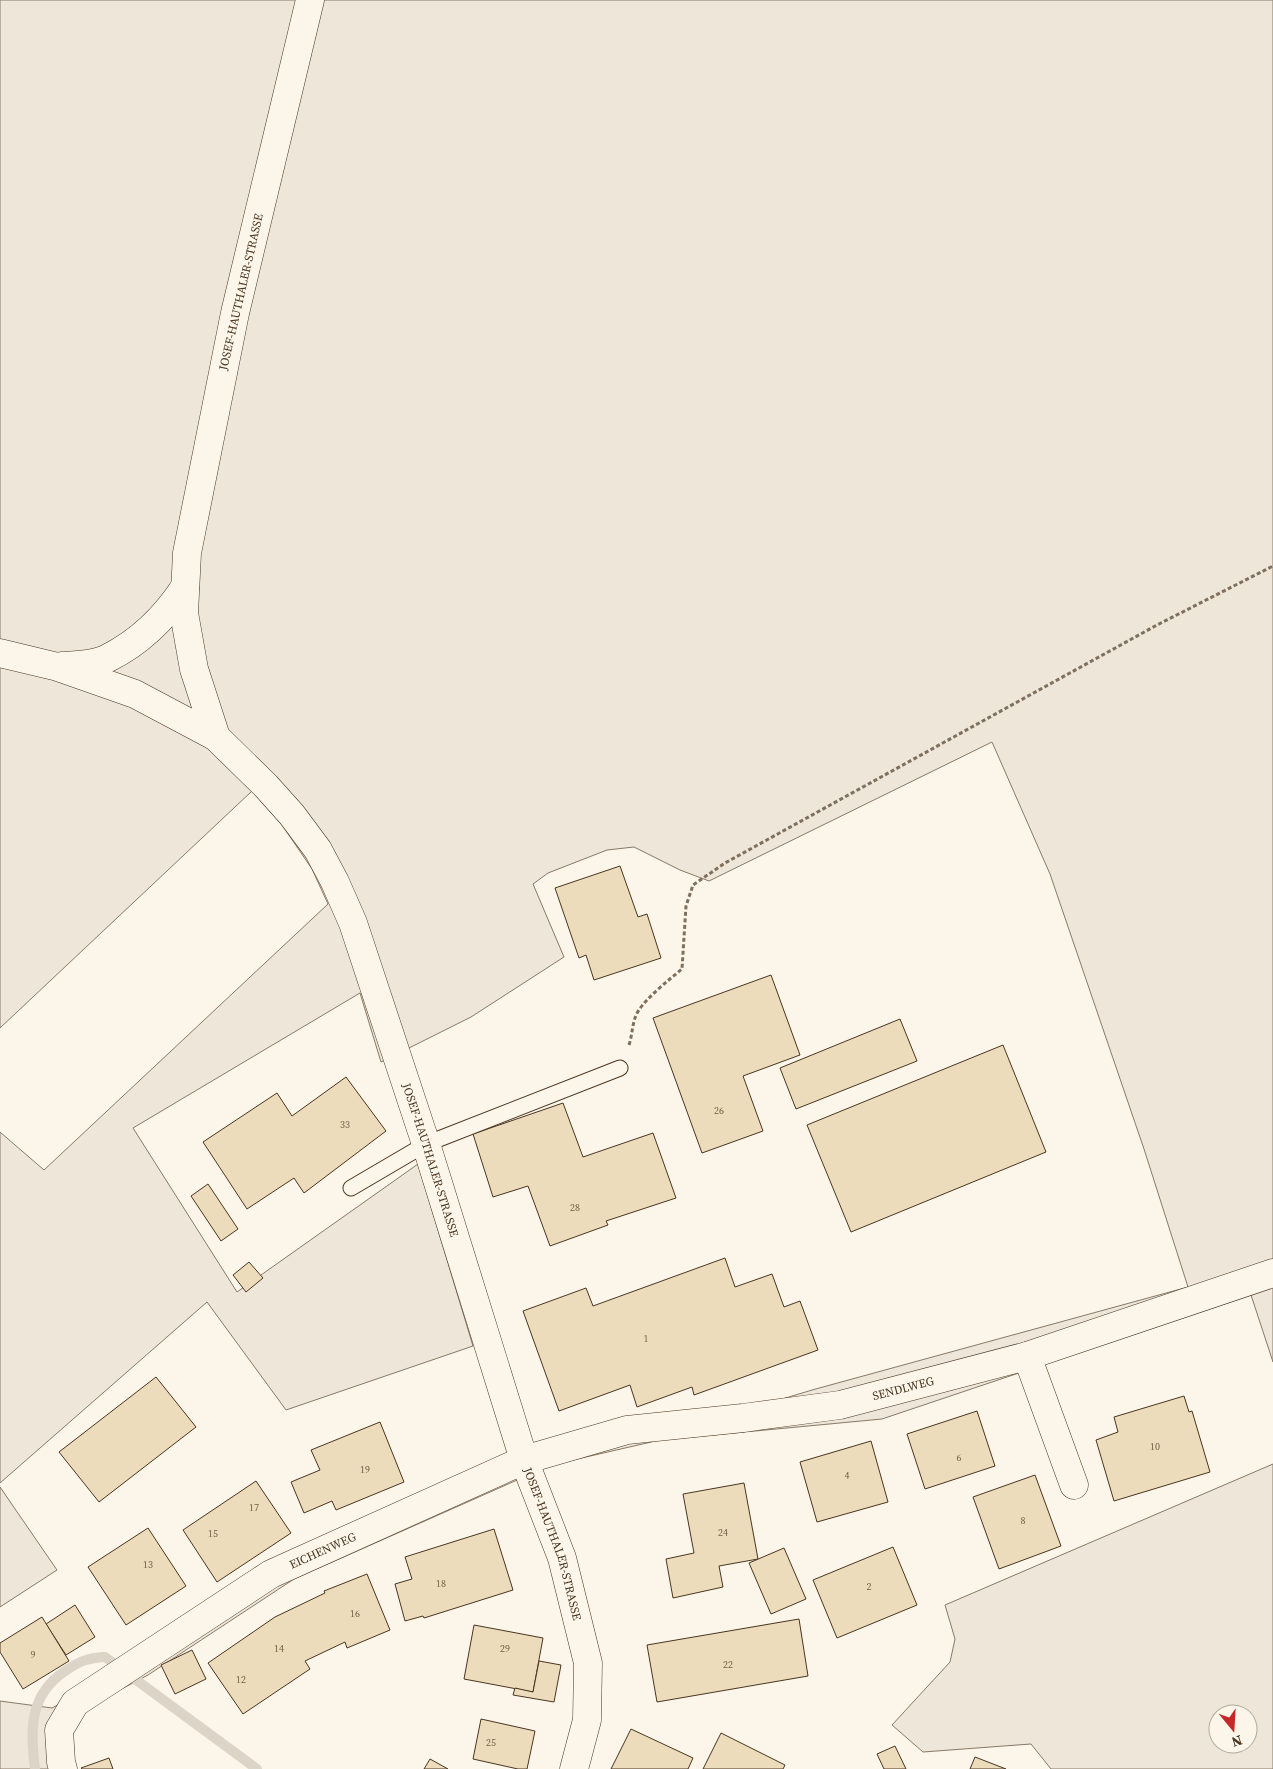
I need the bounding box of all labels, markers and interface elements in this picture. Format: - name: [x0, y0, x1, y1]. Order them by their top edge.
- street label: JOSEF-HAUTHALER-STRASSE: [215, 212, 267, 373]
- street label: JOSEF-HAUTHALER-STRASSE: [398, 1080, 462, 1239]
- house number: 26: [714, 1104, 724, 1117]
- house number: 33: [340, 1118, 350, 1131]
- house number: 28: [570, 1201, 580, 1214]
- house number: 1: [644, 1332, 649, 1345]
- street label: SENDLWEG: [871, 1373, 936, 1404]
- house number: 10: [1150, 1440, 1160, 1453]
- house number: 6: [957, 1451, 962, 1464]
- house number: 19: [360, 1463, 370, 1476]
- street label: JOSEF-HAUTHALER-STRASSE: [519, 1464, 585, 1622]
- house number: 4: [845, 1469, 850, 1482]
- house number: 17: [249, 1501, 259, 1514]
- house number: 8: [1021, 1514, 1026, 1527]
- house number: 24: [718, 1526, 728, 1539]
- house number: 15: [208, 1527, 218, 1540]
- street label: EICHENWEG: [287, 1529, 359, 1573]
- house number: 13: [143, 1558, 153, 1571]
- house number: 18: [436, 1577, 446, 1590]
- house number: 2: [867, 1580, 872, 1593]
- house number: 16: [350, 1607, 360, 1620]
- house number: 14: [274, 1642, 284, 1655]
- house number: 29: [500, 1642, 510, 1655]
- house number: 9: [31, 1648, 36, 1661]
- house number: 22: [723, 1658, 733, 1671]
- house number: 12: [236, 1673, 246, 1686]
- north arrow: [1208, 1704, 1258, 1754]
- text: N: [1229, 1730, 1245, 1752]
- house number: 25: [486, 1736, 496, 1749]

